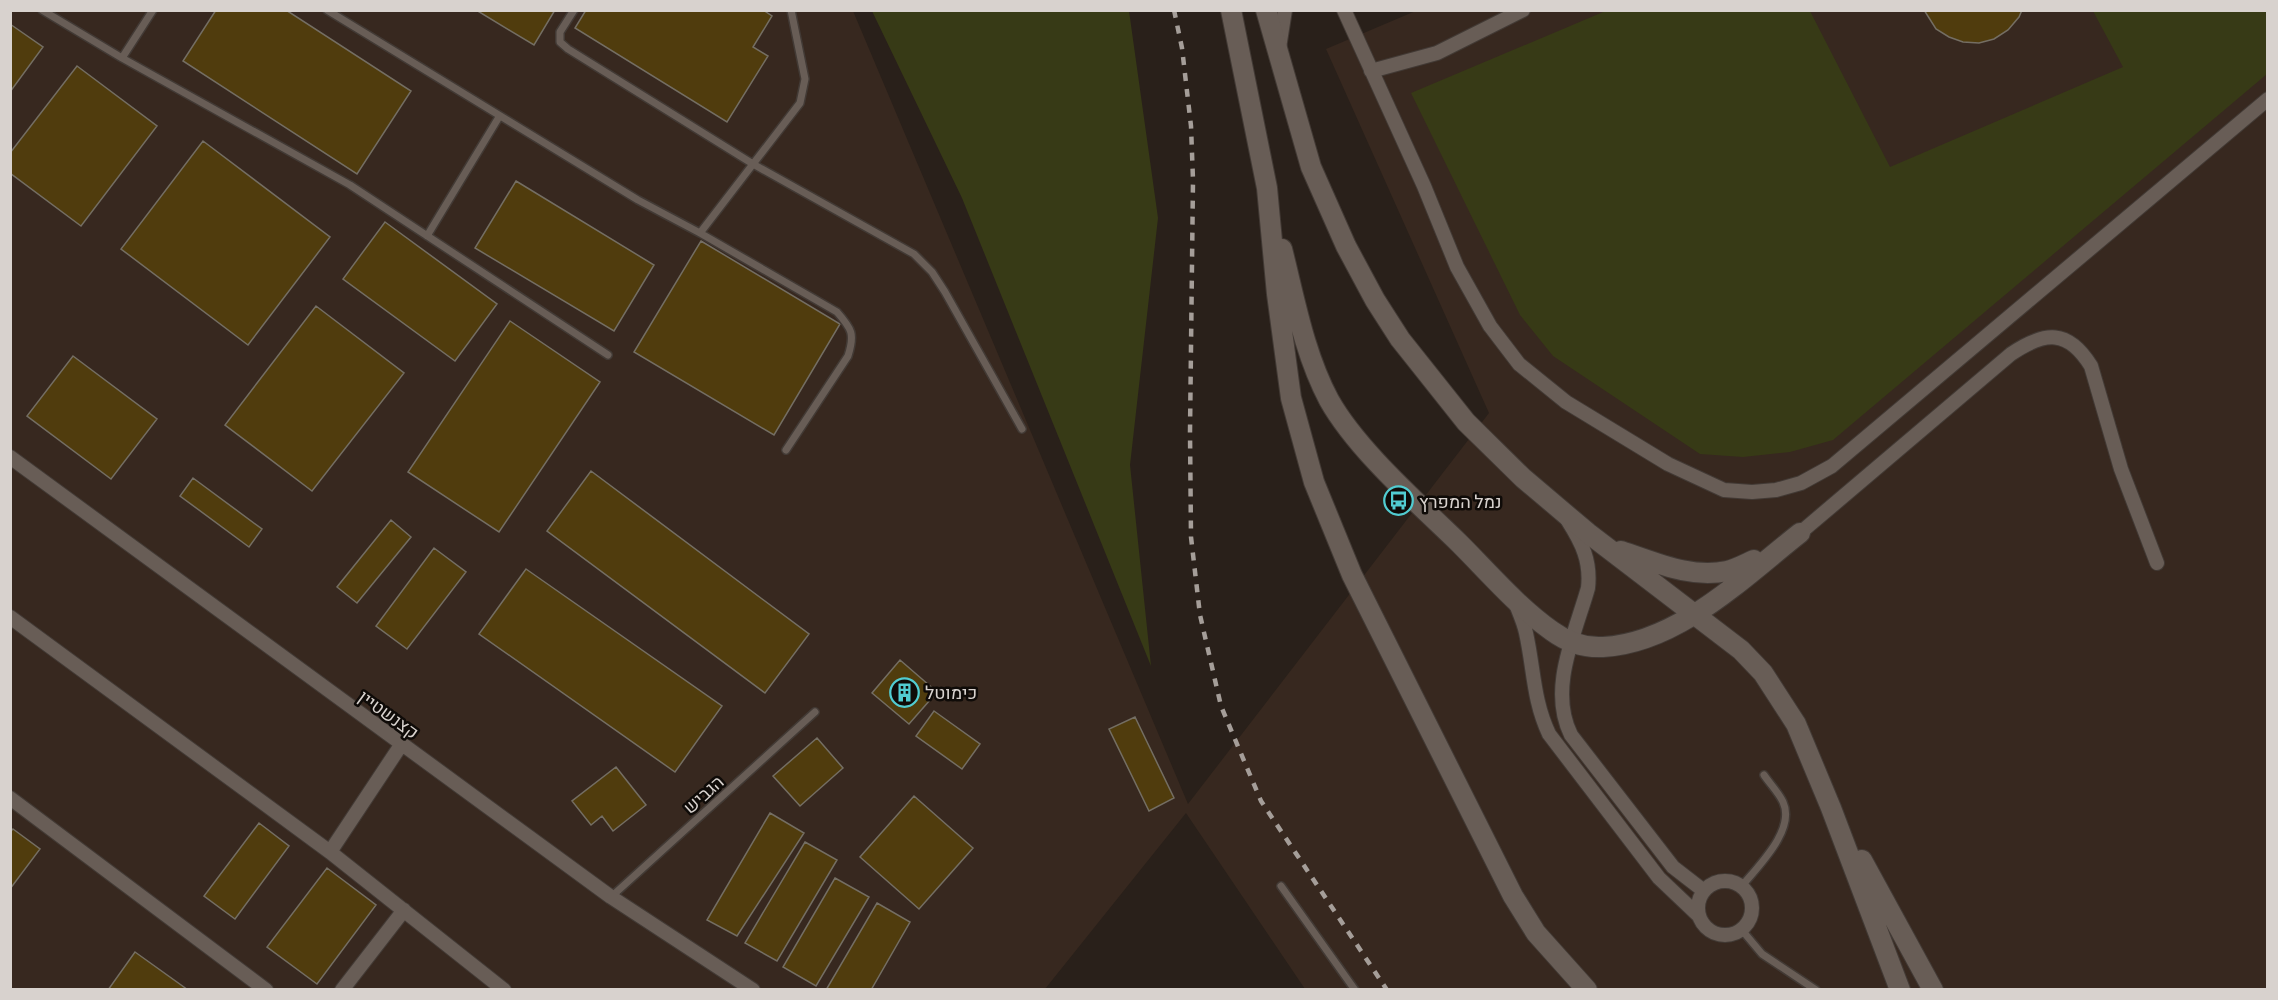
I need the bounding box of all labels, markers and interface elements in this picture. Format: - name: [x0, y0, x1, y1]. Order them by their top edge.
- bus stop icon: נמל המפרץ: [1382, 485, 1414, 517]
- place label: נמל המפרץ: [1419, 490, 1502, 512]
- building icon: כימוטל: [888, 676, 920, 708]
- place label: כימוטל: [925, 681, 977, 703]
- street label: קצנשטיין: [355, 685, 423, 743]
- street label: הגביש: [678, 770, 728, 818]

